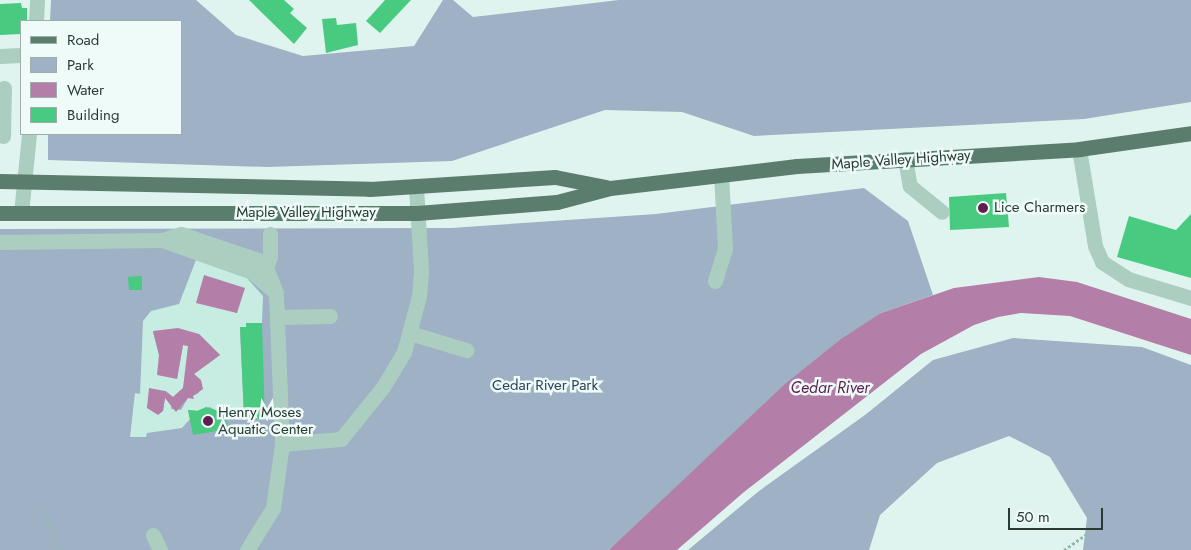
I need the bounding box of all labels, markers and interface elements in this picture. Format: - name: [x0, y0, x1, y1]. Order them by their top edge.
- legend: [20, 20, 182, 135]
- text: Road: [67, 29, 99, 51]
- text: Park: [67, 54, 94, 76]
- text: Water: [67, 79, 104, 101]
- text: Building: [67, 104, 119, 126]
- street label: Maple Valley Highway: [831, 146, 971, 174]
- place label: Lice Charmers: [994, 199, 1085, 217]
- marker: Lice Charmers: [976, 201, 990, 215]
- street label: Maple Valley Highway: [236, 204, 376, 222]
- park label: Cedar River Park: [492, 377, 598, 395]
- water label: Cedar River: [790, 378, 870, 398]
- place label: Henry Moses Aquatic Center: [218, 403, 313, 438]
- marker: Henry Moses Aquatic Center: [202, 415, 214, 427]
- scale bar: [1011, 498, 1106, 530]
- text: 50 m: [1016, 506, 1050, 528]

